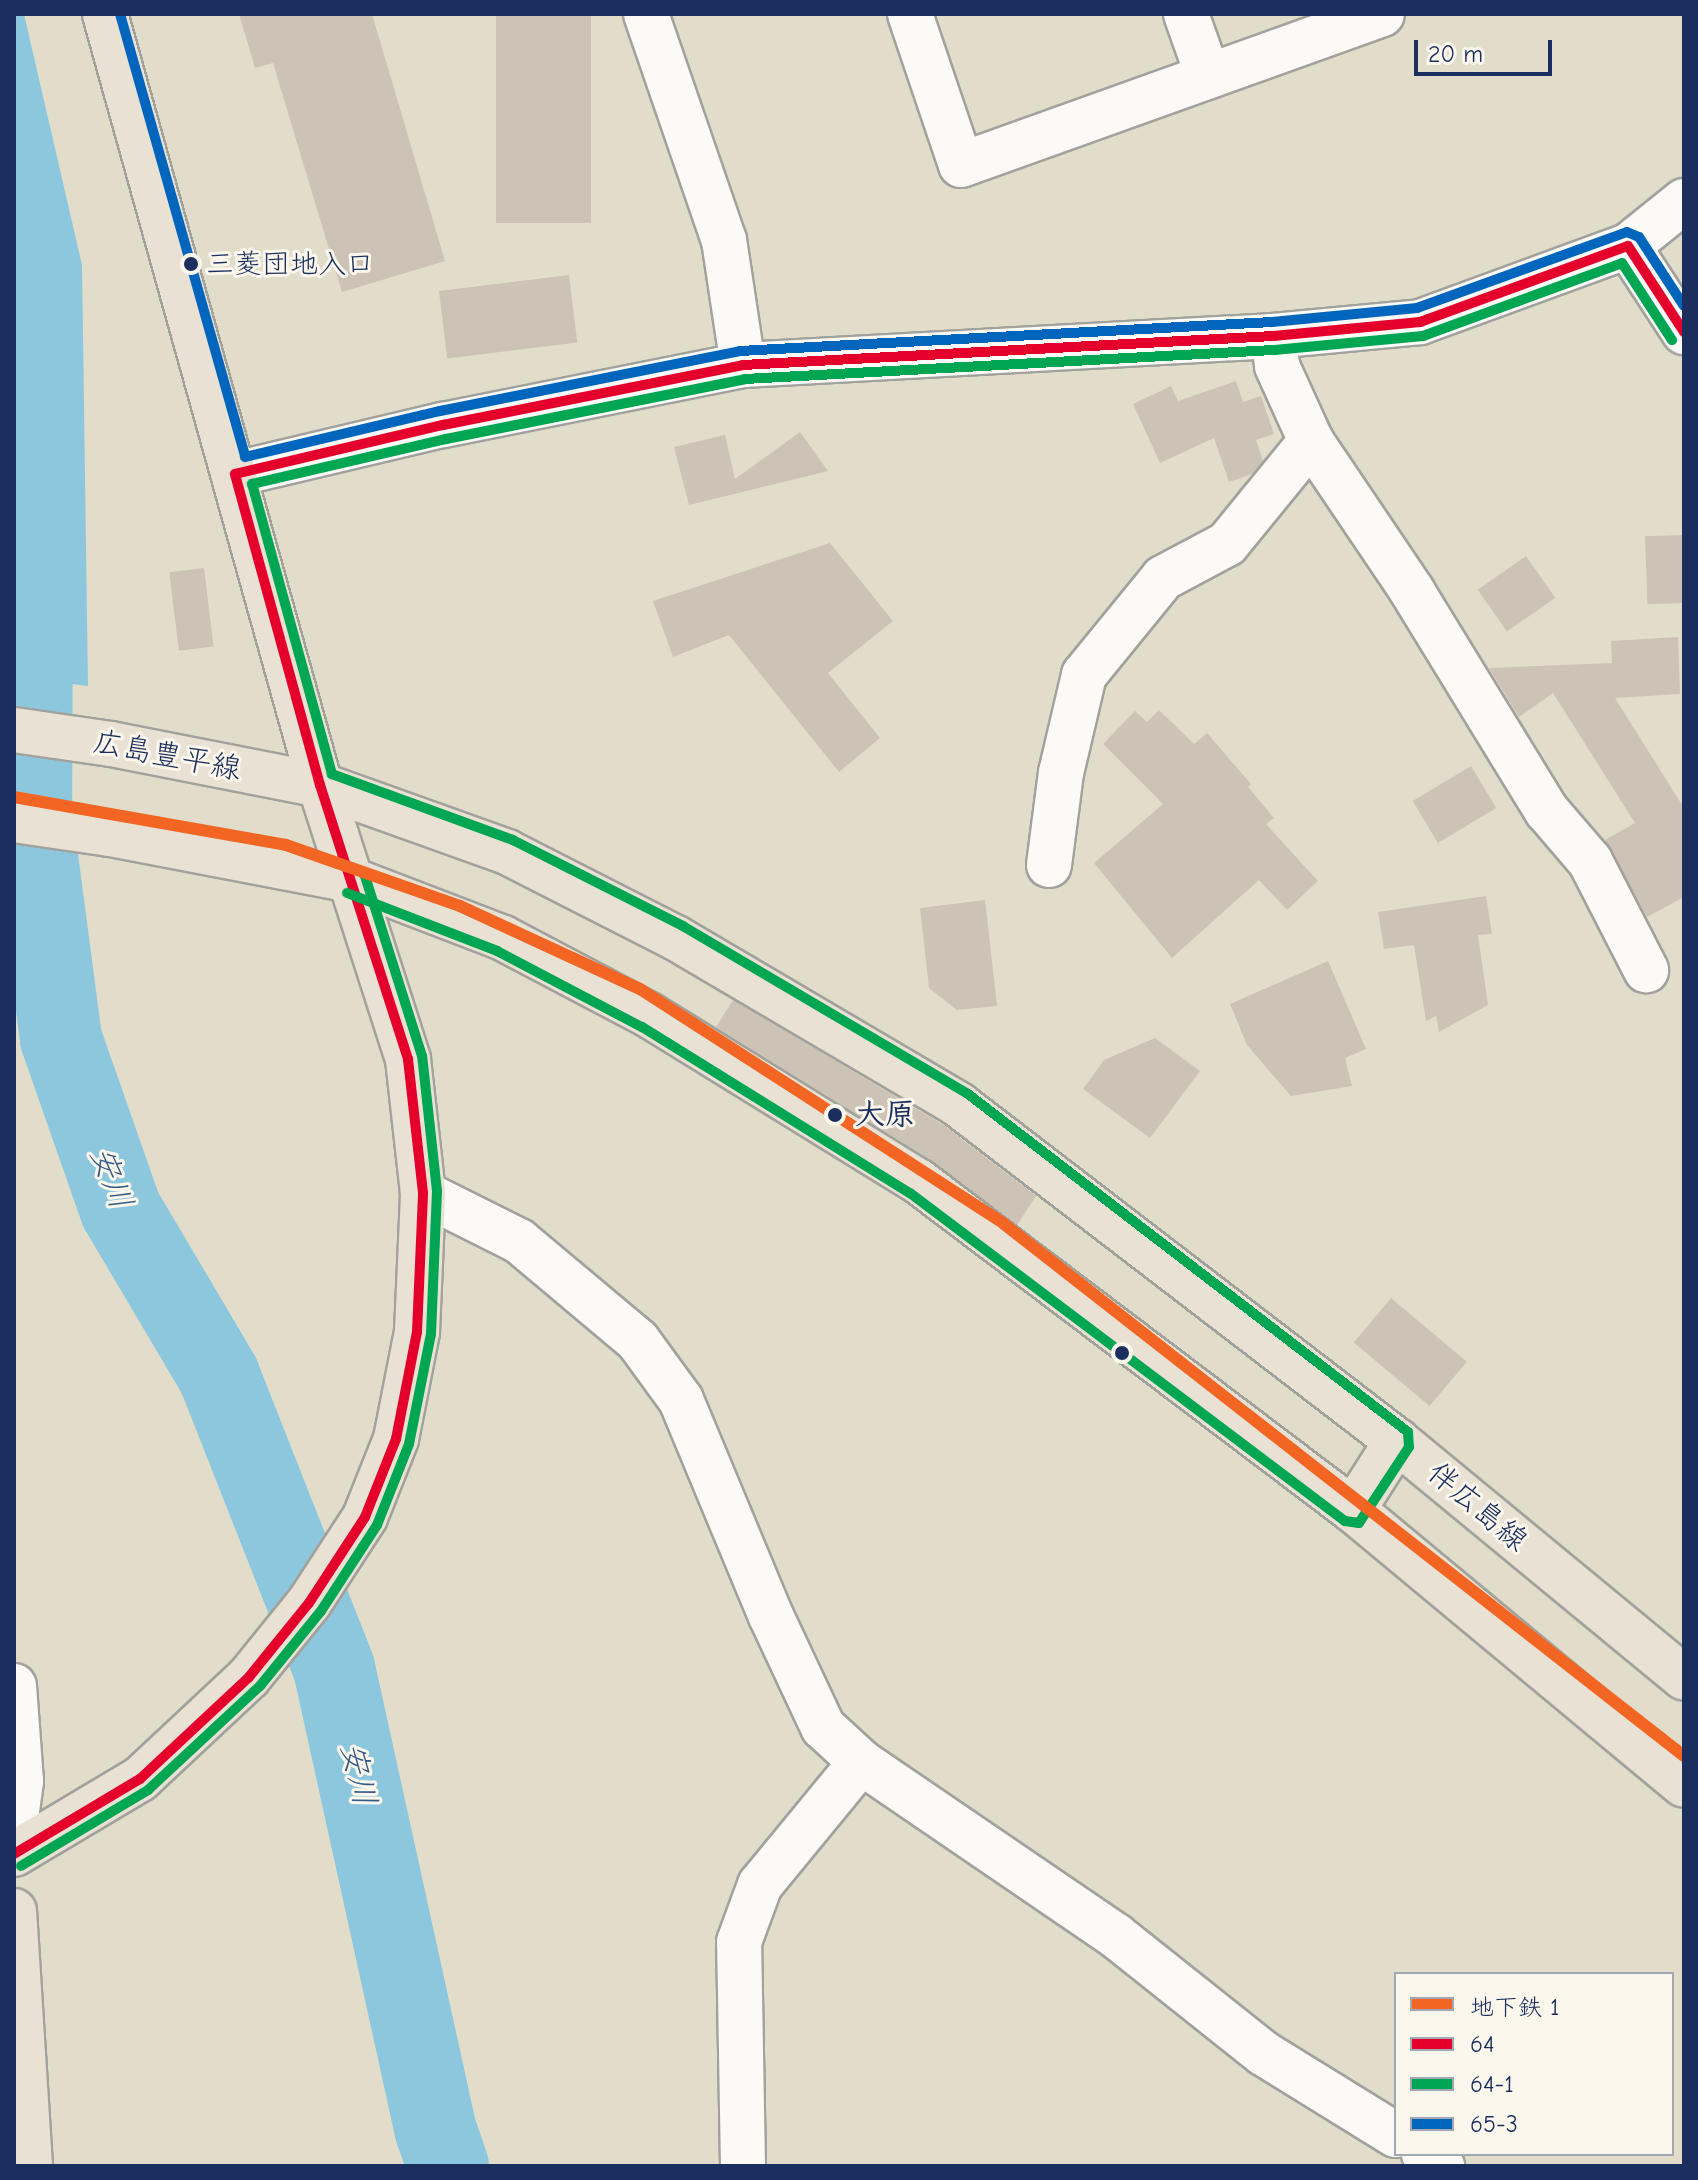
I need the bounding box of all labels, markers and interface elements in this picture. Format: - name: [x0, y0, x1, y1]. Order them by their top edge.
- scale bar: [1418, 24, 1556, 74]
- text: 20 m: [1428, 40, 1483, 68]
- place label: 三菱団地入口: [206, 247, 374, 281]
- marker: 三菱団地入口: [183, 256, 199, 272]
- street label: 広島豊平線: [90, 724, 244, 788]
- place label: 大原: [855, 1097, 915, 1133]
- marker: 大原: [822, 1102, 848, 1128]
- water label: 安川: [82, 1141, 140, 1215]
- unlabelled marker: [1114, 1345, 1130, 1361]
- street label: 伴広島線: [1419, 1455, 1535, 1559]
- water label: 安川: [332, 1739, 384, 1809]
- legend: [1394, 1972, 1674, 2156]
- text: 地下鉄 1: [1470, 1993, 1560, 2021]
- text: 64: [1470, 2030, 1495, 2058]
- text: 64-1: [1470, 2070, 1514, 2098]
- text: 65-3: [1470, 2110, 1518, 2138]

